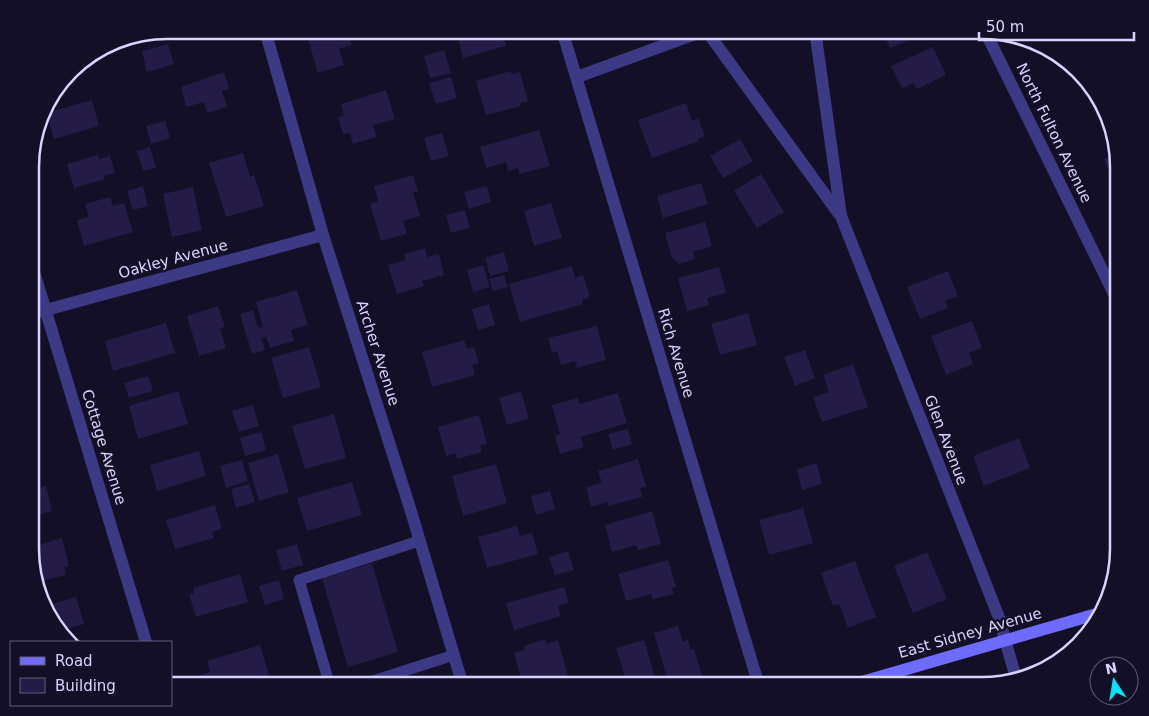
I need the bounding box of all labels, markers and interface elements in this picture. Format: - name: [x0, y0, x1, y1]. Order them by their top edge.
- scale bar: [979, 10, 1134, 42]
- text: 50 m: [986, 18, 1024, 36]
- street label: North Fulton Avenue: [1012, 60, 1096, 206]
- street label: Oakley Avenue: [116, 236, 230, 282]
- street label: Archer Avenue: [352, 298, 404, 408]
- street label: Rich Avenue: [654, 306, 698, 400]
- street label: Cottage Avenue: [78, 387, 130, 507]
- street label: Glen Avenue: [921, 392, 971, 488]
- street label: East Sidney Avenue: [896, 604, 1044, 662]
- legend: [10, 641, 172, 706]
- text: Road: [55, 652, 93, 670]
- north arrow: [1089, 656, 1139, 706]
- text: N: [1104, 659, 1119, 677]
- text: Building: [55, 677, 116, 695]

